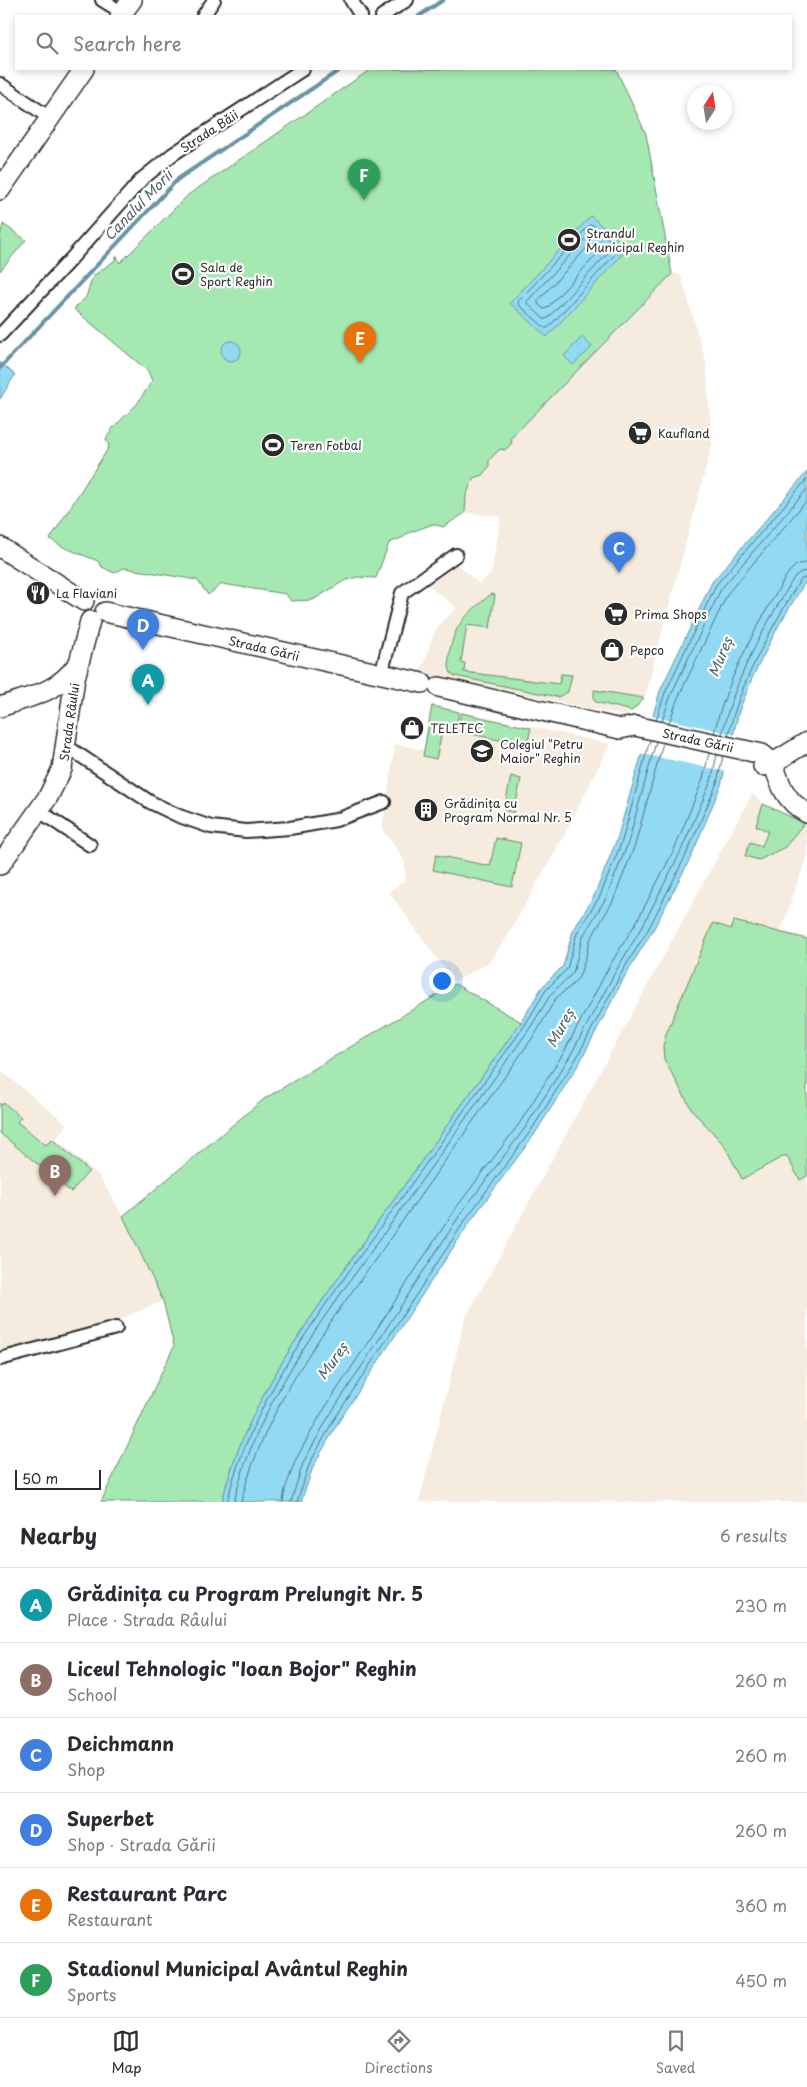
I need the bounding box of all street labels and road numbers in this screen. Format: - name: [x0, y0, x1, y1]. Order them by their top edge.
- street label: Strada Băii: [176, 105, 242, 157]
- street label: Strada Gării: [227, 631, 301, 665]
- street label: Strada Râului: [55, 682, 83, 762]
- street label: Strada Gării: [661, 724, 735, 756]

